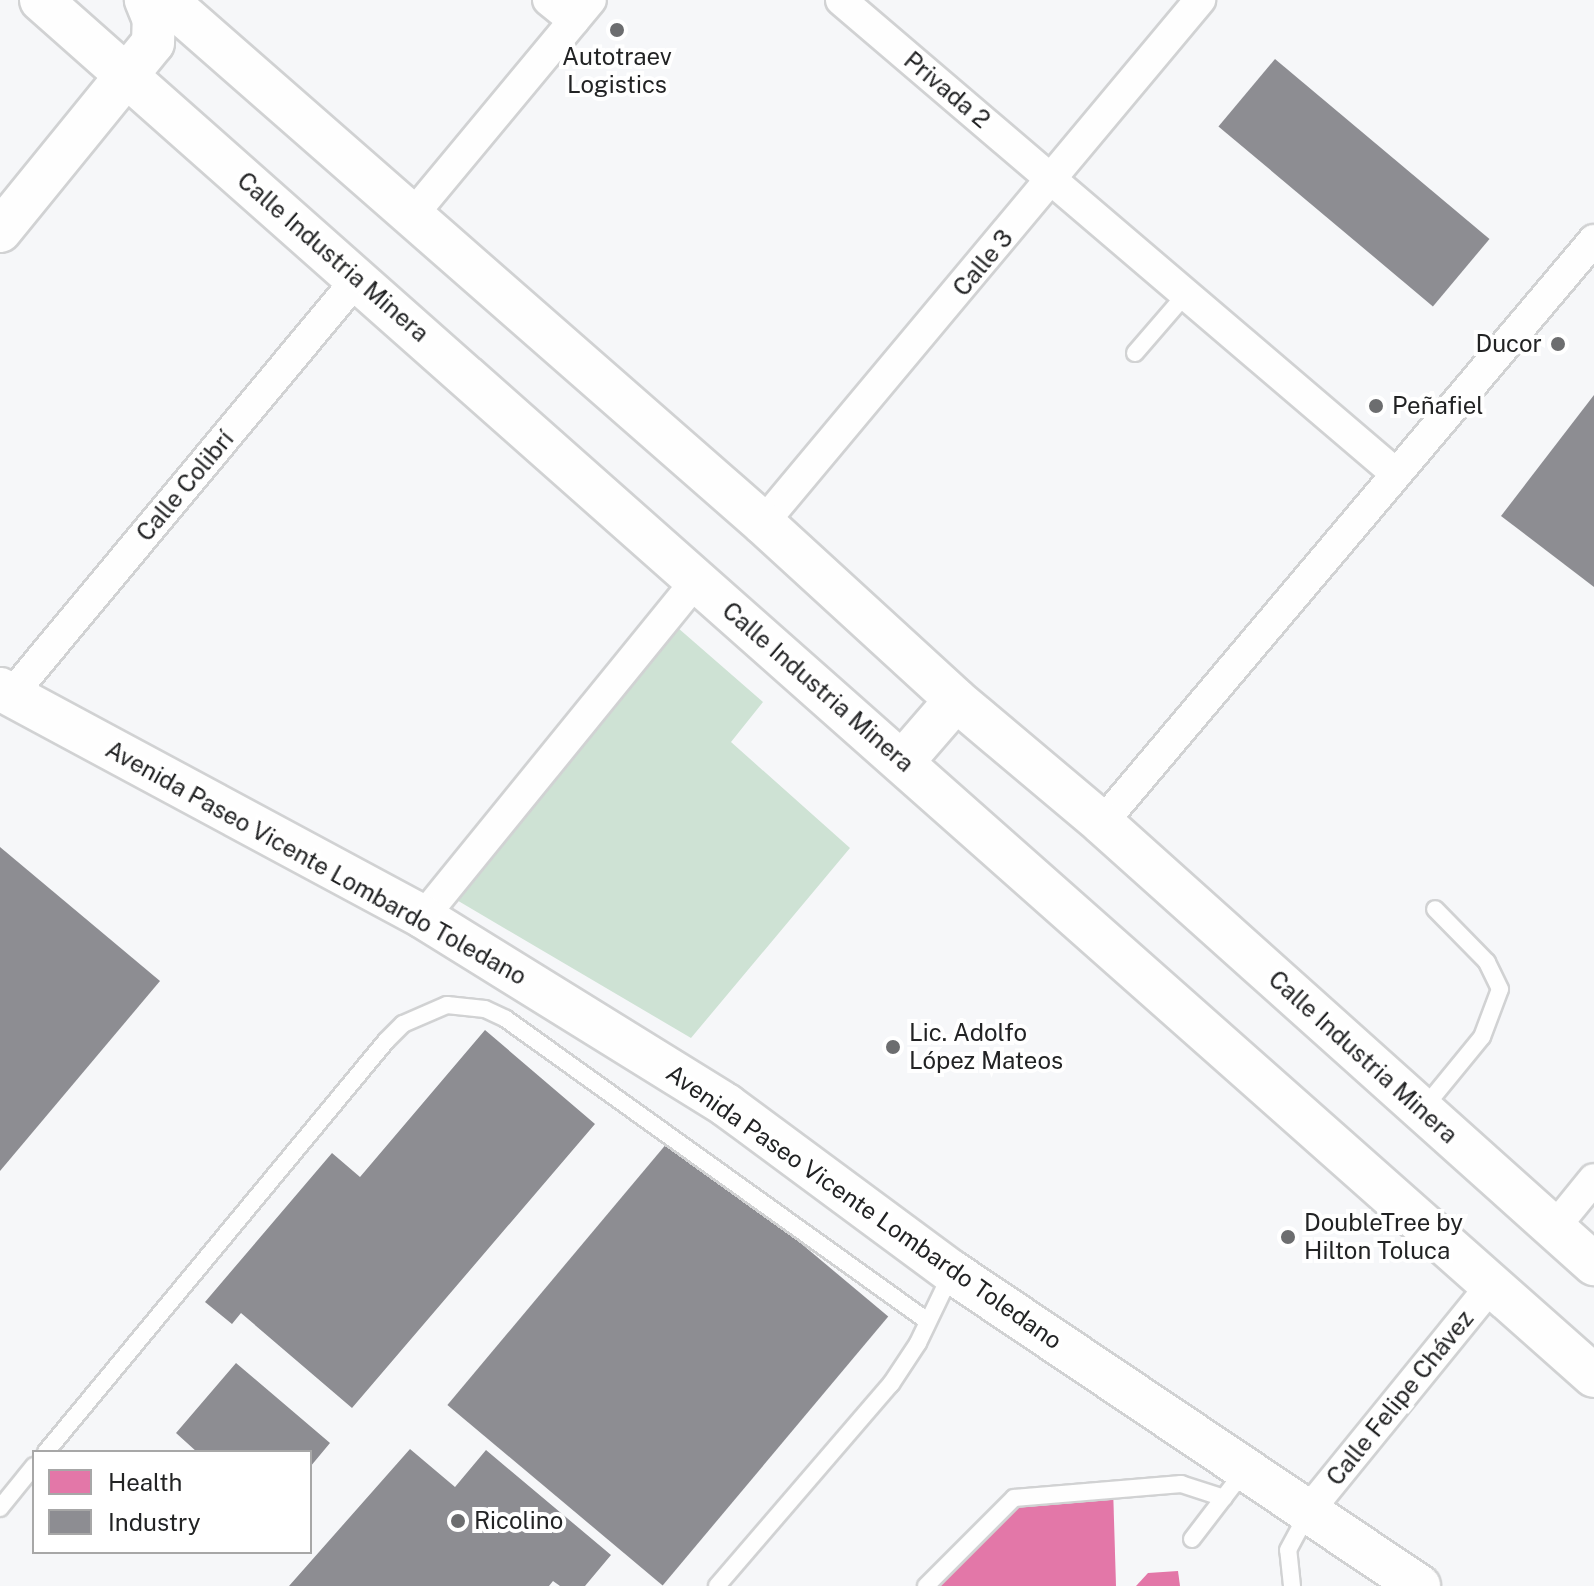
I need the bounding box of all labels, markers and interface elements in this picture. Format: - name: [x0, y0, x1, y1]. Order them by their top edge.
- marker: Autotraev Logistics: [608, 21, 626, 39]
- place label: Autotraev Logistics: [562, 43, 672, 99]
- street label: Privada 2: [898, 46, 996, 134]
- street label: Calle Industria Minera: [231, 166, 435, 348]
- street label: Calle 3: [947, 224, 1019, 302]
- place label: Ducor: [1476, 330, 1542, 358]
- marker: Ducor: [1549, 335, 1567, 353]
- place label: Peñafiel: [1392, 392, 1484, 420]
- marker: Peñafiel: [1367, 397, 1385, 415]
- street label: Calle Colibrí: [130, 425, 240, 547]
- street label: Calle Industria Minera: [716, 596, 920, 778]
- street label: Avenida Paseo Vicente Lombardo Toledano: [100, 735, 532, 991]
- street label: Calle Industria Minera: [1263, 965, 1463, 1149]
- place label: Lic. Adolfo López Mateos: [909, 1019, 1063, 1075]
- marker: Lic. Adolfo López Mateos: [884, 1038, 902, 1056]
- street label: Avenida Paseo Vicente Lombardo Toledano: [660, 1058, 1068, 1356]
- place label: DoubleTree by Hilton Toluca: [1304, 1209, 1463, 1265]
- marker: DoubleTree by Hilton Toluca: [1279, 1228, 1297, 1246]
- street label: Calle Felipe Chávez: [1321, 1305, 1479, 1491]
- legend: [32, 1450, 312, 1554]
- text: Health: [108, 1468, 182, 1496]
- place label: Ricolino: [474, 1507, 563, 1535]
- text: Industry: [108, 1508, 201, 1536]
- marker: Ricolino: [449, 1512, 467, 1530]

